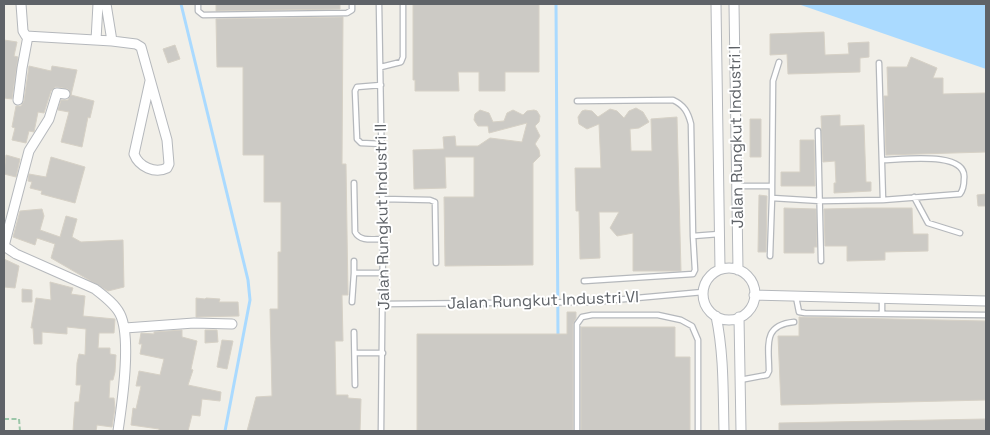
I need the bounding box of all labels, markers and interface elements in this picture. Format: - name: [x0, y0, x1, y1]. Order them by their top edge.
- street label: Jalan Rungkut Industri I: [724, 46, 748, 228]
- street label: Jalan Rungkut Industri II: [370, 124, 394, 310]
- street label: Jalan Rungkut Industri VI: [447, 286, 639, 314]

